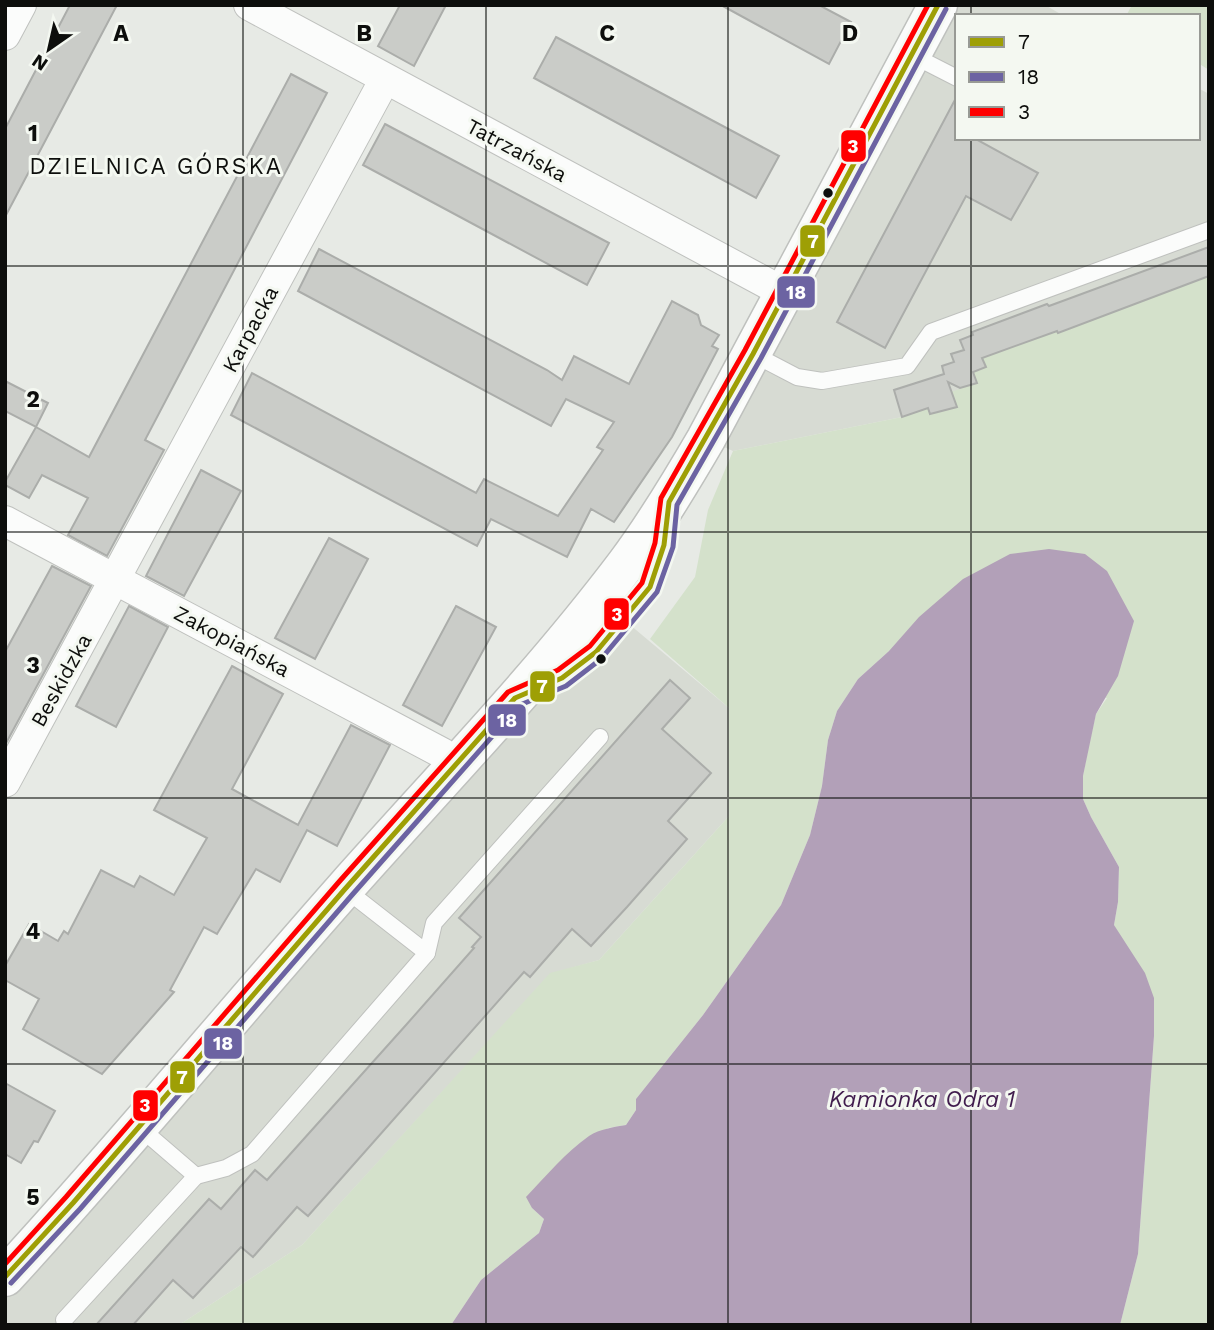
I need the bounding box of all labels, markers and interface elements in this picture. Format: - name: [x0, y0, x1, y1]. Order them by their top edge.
- north arrow: [14, 14, 84, 84]
- legend: [955, 14, 1200, 140]
- text: A: [113, 20, 129, 47]
- text: B: [356, 20, 372, 47]
- text: C: [599, 20, 615, 47]
- text: D: [842, 20, 858, 47]
- text: 7: [1018, 29, 1030, 54]
- text: N: [28, 49, 52, 76]
- text: 18: [1018, 64, 1039, 89]
- text: 3: [1018, 99, 1030, 124]
- street label: Tatrzańska: [463, 113, 572, 187]
- text: 1: [28, 120, 38, 147]
- line badge: 3: [840, 129, 867, 163]
- text: 3: [847, 135, 859, 158]
- district label: DZIELNICA GÓRSKA: [29, 152, 283, 180]
- unlabelled marker: [821, 186, 835, 200]
- line badge: 7: [799, 224, 826, 258]
- text: 7: [807, 230, 819, 253]
- line badge: 18: [776, 275, 816, 309]
- street label: Karpacka: [217, 281, 283, 377]
- text: 18: [786, 281, 806, 304]
- text: 2: [26, 386, 40, 413]
- line badge: 3: [603, 597, 630, 631]
- street label: Zakopiańska: [170, 600, 294, 682]
- text: 3: [611, 603, 623, 626]
- street label: Beskidzka: [25, 629, 97, 731]
- text: 3: [26, 652, 40, 679]
- unlabelled marker: [594, 652, 608, 666]
- line badge: 7: [529, 670, 556, 703]
- text: 7: [536, 675, 548, 698]
- line badge: 18: [487, 703, 527, 737]
- text: 18: [497, 709, 517, 732]
- text: 4: [26, 918, 41, 945]
- line badge: 18: [203, 1027, 243, 1060]
- text: 18: [213, 1032, 233, 1055]
- line badge: 7: [169, 1060, 196, 1094]
- text: 7: [176, 1066, 188, 1089]
- water label: Kamionka Odra 1: [829, 1086, 1016, 1113]
- line badge: 3: [132, 1089, 159, 1122]
- text: 3: [139, 1094, 151, 1117]
- text: 5: [26, 1184, 40, 1211]

